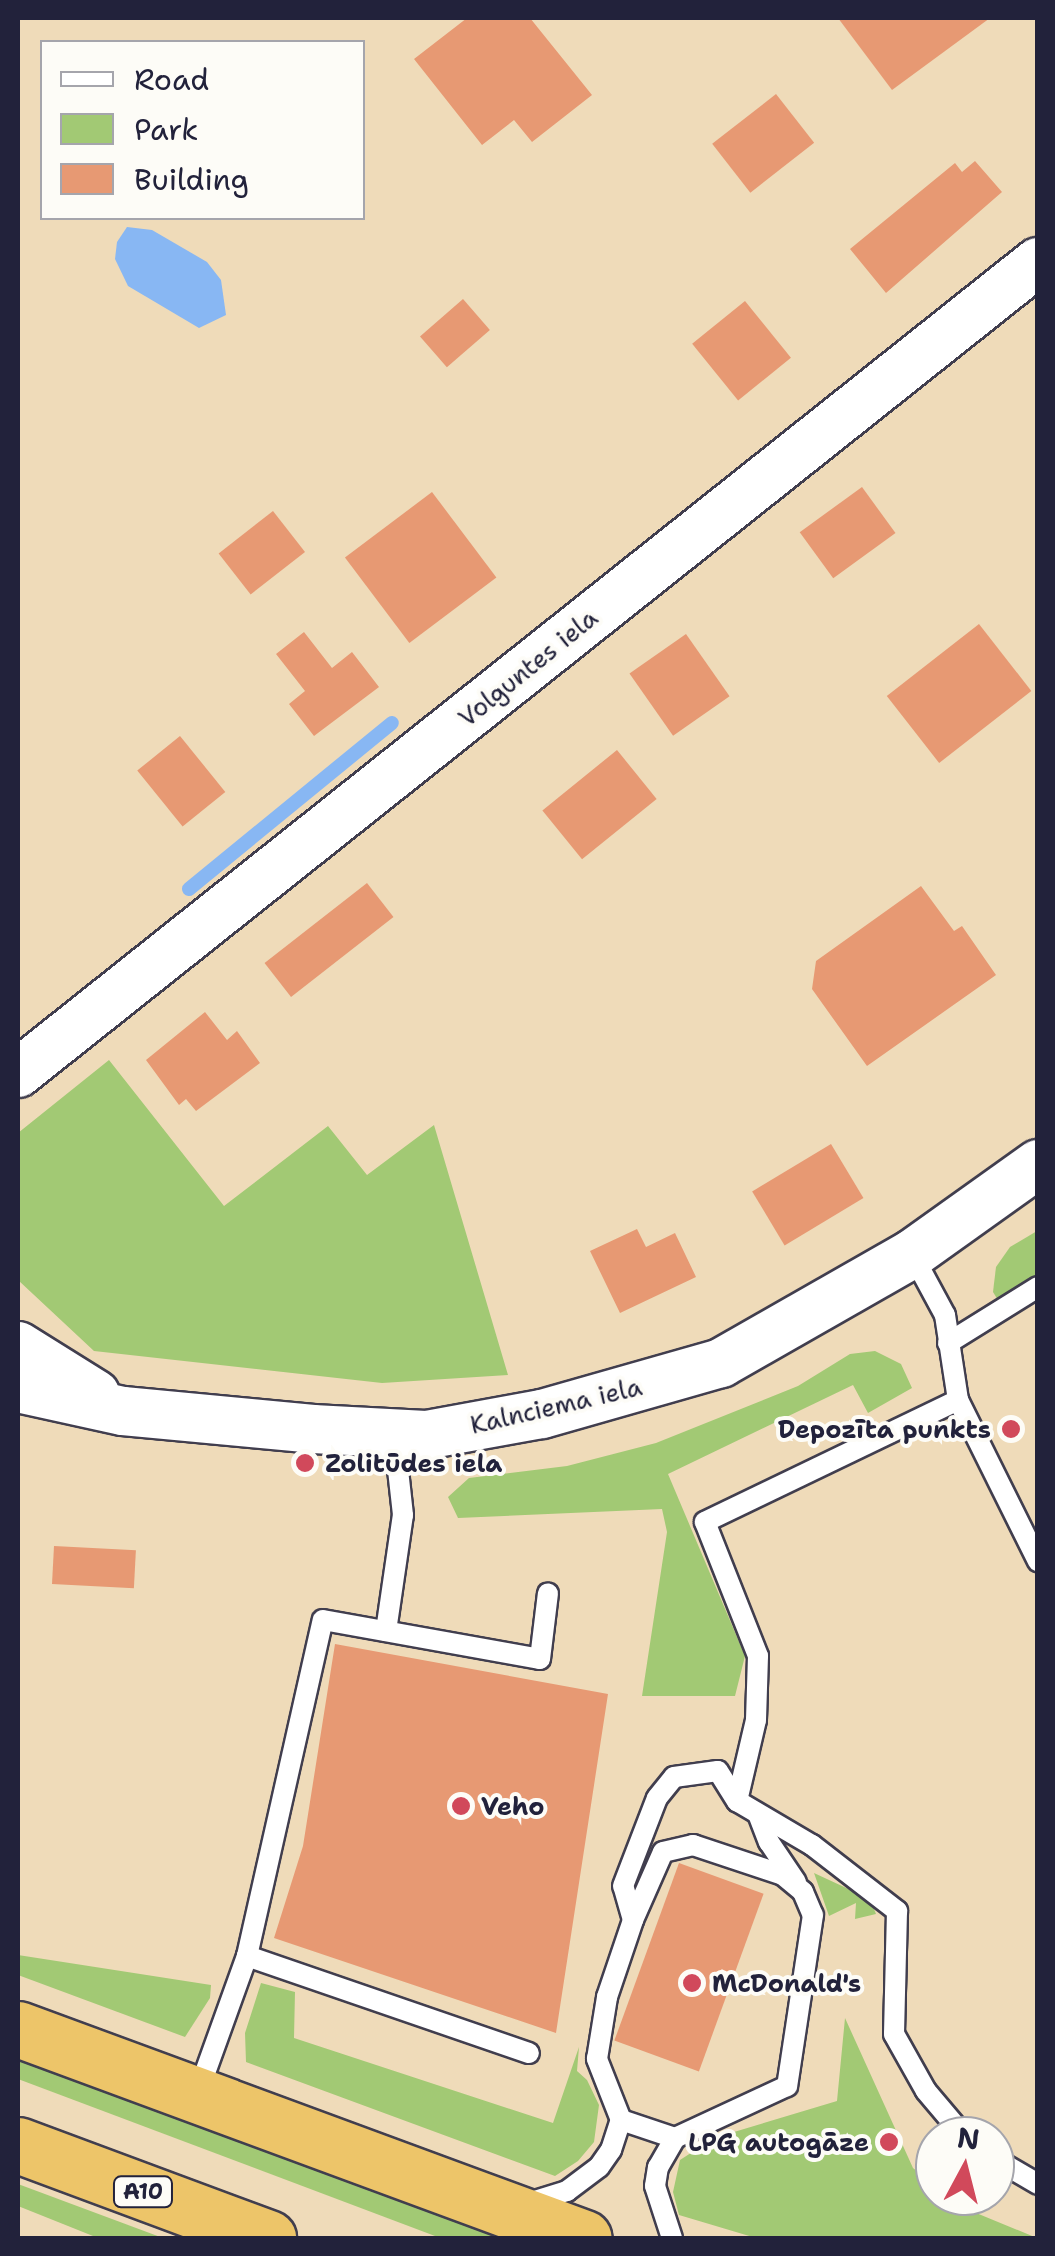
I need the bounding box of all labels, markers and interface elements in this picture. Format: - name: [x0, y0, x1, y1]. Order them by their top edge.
- legend: [40, 40, 365, 220]
- text: Road: [134, 59, 209, 100]
- text: Park: [134, 109, 198, 150]
- text: Building: [134, 159, 249, 200]
- street label: Volguntes iela: [452, 603, 604, 733]
- street label: Kalnciema iela: [467, 1372, 645, 1440]
- place label: Depozīta punkts: [778, 1414, 991, 1444]
- marker: Depozīta punkts: [1000, 1418, 1022, 1440]
- place label: Zolitūdes iela: [325, 1448, 502, 1478]
- marker: Zolitūdes iela: [294, 1452, 316, 1474]
- place label: Veho: [481, 1791, 544, 1821]
- marker: Veho: [450, 1795, 472, 1817]
- place label: McDonald's: [712, 1968, 861, 1998]
- marker: McDonald's: [681, 1972, 703, 1994]
- north arrow: [915, 2116, 1015, 2216]
- text: N: [955, 2118, 982, 2158]
- place label: LPG autogāze: [688, 2127, 869, 2157]
- marker: LPG autogāze: [878, 2131, 900, 2153]
- road number: A10: [110, 2175, 176, 2209]

